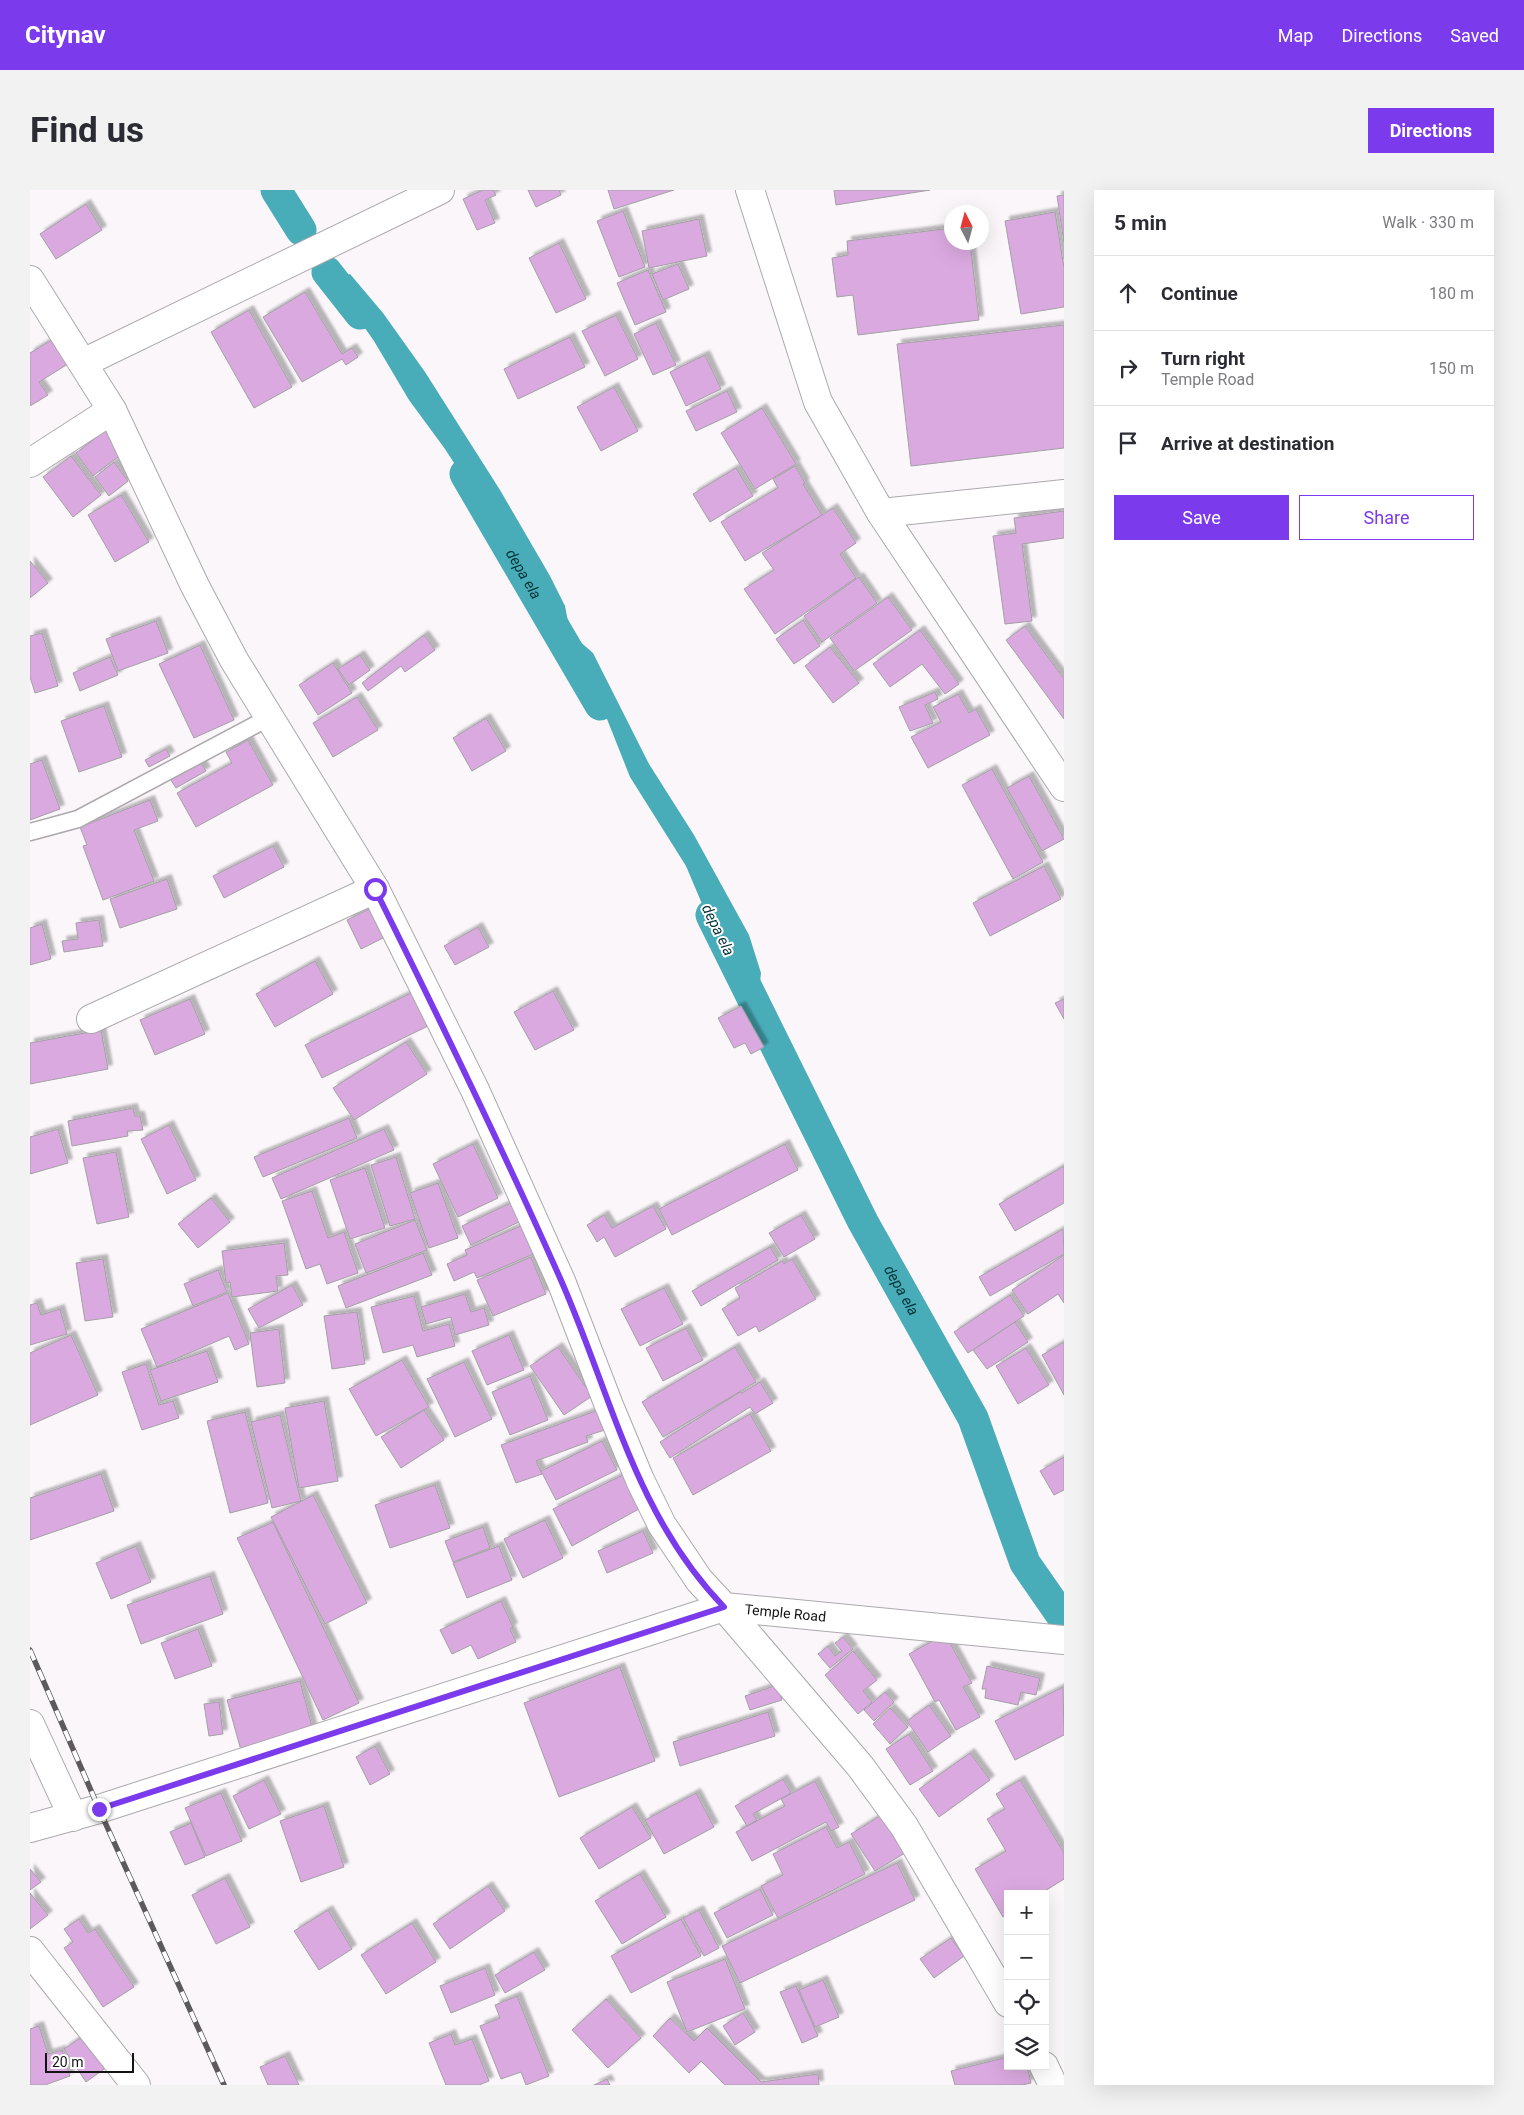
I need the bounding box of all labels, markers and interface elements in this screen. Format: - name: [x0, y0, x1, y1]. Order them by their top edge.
- text: Citynav: [25, 21, 106, 49]
- text: Map: [1278, 25, 1313, 46]
- text: Directions: [1341, 25, 1422, 46]
- text: Saved: [1450, 25, 1499, 46]
- button: Directions: [1368, 108, 1494, 153]
- text: Find us: [30, 110, 144, 151]
- north arrow: [944, 205, 989, 250]
- text: 5 min: [1114, 211, 1167, 235]
- text: Walk · 330 m: [1382, 213, 1474, 232]
- icon: ahead: [1114, 279, 1142, 307]
- text: Continue: [1161, 282, 1238, 305]
- text: 180 m: [1429, 284, 1474, 303]
- text: Turn right: [1161, 347, 1245, 370]
- icon: right: [1114, 354, 1142, 382]
- text: 150 m: [1429, 359, 1474, 378]
- text: Temple Road: [1161, 370, 1254, 389]
- icon: arrive: [1114, 429, 1142, 457]
- text: Arrive at destination: [1161, 432, 1334, 455]
- button: Save: [1114, 495, 1289, 540]
- button: Share: [1299, 495, 1474, 540]
- water label: depa ela: [502, 546, 545, 602]
- route start: [364, 878, 387, 901]
- water label: depa ela: [698, 901, 738, 959]
- water label: depa ela: [880, 1262, 923, 1319]
- street label: Temple Road: [744, 1601, 827, 1625]
- route end: [88, 1798, 111, 1821]
- map controls: [1004, 1890, 1049, 2070]
- button: +: [1004, 1890, 1049, 1935]
- button: −: [1004, 1935, 1049, 1980]
- button: locate: [1004, 1980, 1049, 2025]
- button: layers: [1004, 2025, 1049, 2070]
- scale bar: [45, 2050, 134, 2073]
- text: 20 m: [52, 2054, 84, 2070]

